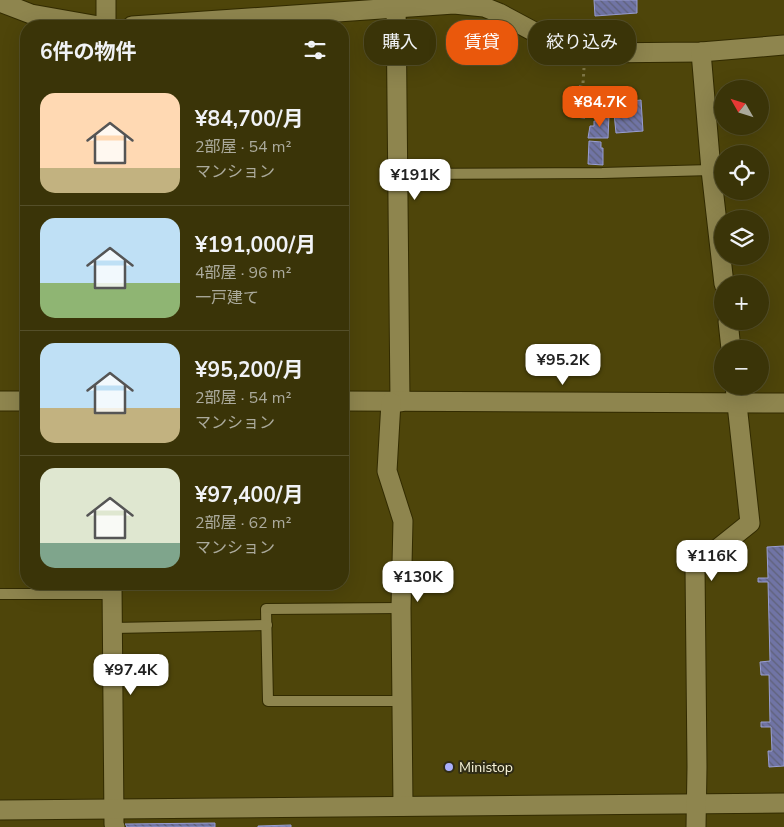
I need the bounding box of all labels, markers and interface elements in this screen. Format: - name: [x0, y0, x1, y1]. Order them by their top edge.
- chip: 購入: [364, 20, 436, 65]
- chip: 賃貸: [446, 20, 518, 65]
- chip: 絞り込み: [528, 20, 636, 65]
- icon: filters: [301, 36, 329, 64]
- text: 6件の物件: [40, 38, 137, 66]
- north arrow: [714, 80, 769, 135]
- map controls: [714, 80, 769, 395]
- pin: ¥84.7K: [559, 86, 641, 128]
- text: ¥84.7K: [574, 91, 627, 113]
- text: ¥84,700/月: [195, 105, 303, 133]
- icon: home: [80, 113, 140, 173]
- text: 2部屋 · 54 m²: [195, 136, 292, 158]
- button: locate: [714, 145, 769, 200]
- pin: ¥191K: [380, 158, 450, 201]
- text: マンション: [195, 161, 275, 183]
- text: ¥191K: [390, 164, 440, 186]
- button: layers: [714, 210, 769, 265]
- text: ¥191,000/月: [195, 231, 316, 259]
- icon: home: [80, 238, 140, 298]
- text: 4部屋 · 96 m²: [195, 262, 292, 284]
- button: +: [714, 275, 769, 330]
- text: 一戸建て: [195, 287, 259, 309]
- button: −: [714, 340, 769, 395]
- pin: ¥95.2K: [522, 344, 604, 386]
- text: ¥95.2K: [537, 349, 590, 371]
- text: ¥95,200/月: [195, 356, 303, 384]
- icon: home: [80, 363, 140, 423]
- text: 2部屋 · 54 m²: [195, 387, 292, 409]
- text: マンション: [195, 412, 275, 434]
- text: ¥97,400/月: [195, 481, 303, 509]
- icon: home: [80, 488, 140, 548]
- text: 2部屋 · 62 m²: [195, 512, 292, 534]
- text: マンション: [195, 537, 275, 559]
- pin: ¥116K: [677, 540, 747, 582]
- text: ¥116K: [687, 545, 737, 567]
- pin: ¥130K: [383, 560, 453, 603]
- text: ¥130K: [393, 566, 443, 588]
- pin: ¥97.4K: [90, 654, 172, 696]
- text: ¥97.4K: [105, 659, 158, 681]
- place label: Ministop: [459, 758, 513, 777]
- marker: Ministop: [443, 761, 455, 773]

